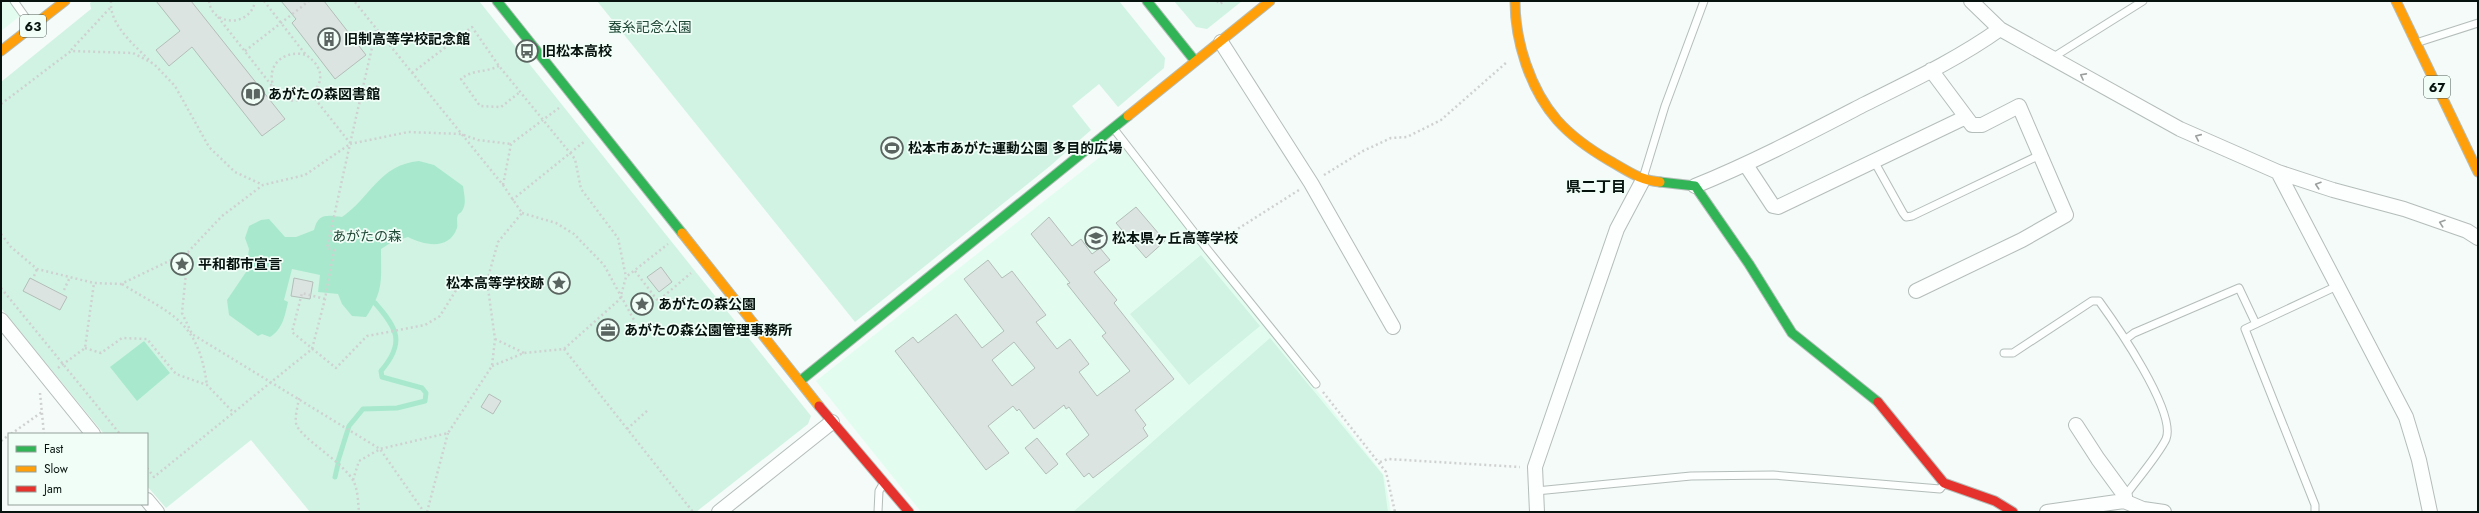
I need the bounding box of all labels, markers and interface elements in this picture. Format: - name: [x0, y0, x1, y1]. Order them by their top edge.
- road number: 63: [20, 15, 46, 37]
- park label: 蚕糸記念公園: [608, 17, 692, 37]
- building icon: 旧制高等学校記念館: [316, 26, 342, 52]
- place label: 旧制高等学校記念館: [344, 29, 470, 49]
- bus stop icon: 旧松本高校: [514, 38, 540, 64]
- place label: 旧松本高校: [542, 41, 612, 61]
- one-way arrow: [2079, 73, 2087, 81]
- road number: 67: [2424, 76, 2450, 98]
- library icon: あがたの森図書館: [240, 81, 266, 107]
- place label: あがたの森図書館: [268, 84, 380, 104]
- one-way arrow: [2194, 133, 2201, 141]
- sports icon: 松本市あがた運動公園 多目的広場: [879, 135, 905, 161]
- place label: 松本市あがた運動公園 多目的広場: [908, 138, 1122, 158]
- district label: 県二丁目: [1566, 176, 1626, 198]
- one-way arrow: [2315, 181, 2322, 190]
- one-way arrow: [2439, 219, 2446, 227]
- school or university icon: 松本県ヶ丘高等学校: [1083, 225, 1109, 251]
- park label: あがたの森: [332, 226, 402, 246]
- place label: 松本県ヶ丘高等学校: [1112, 228, 1238, 248]
- place icon: 平和都市宣言: [169, 251, 195, 277]
- place label: 平和都市宣言: [198, 254, 282, 274]
- place icon: 松本高等学校跡: [546, 270, 572, 296]
- place label: 松本高等学校跡: [446, 273, 544, 293]
- place icon: あがたの森公園: [629, 291, 655, 317]
- place label: あがたの森公園: [658, 294, 756, 314]
- office icon: あがたの森公園管理事務所: [595, 317, 621, 343]
- place label: あがたの森公園管理事務所: [624, 320, 792, 340]
- legend: [8, 433, 148, 505]
- text: Fast: [44, 440, 63, 458]
- text: Slow: [44, 460, 69, 478]
- text: Jam: [42, 480, 62, 498]

